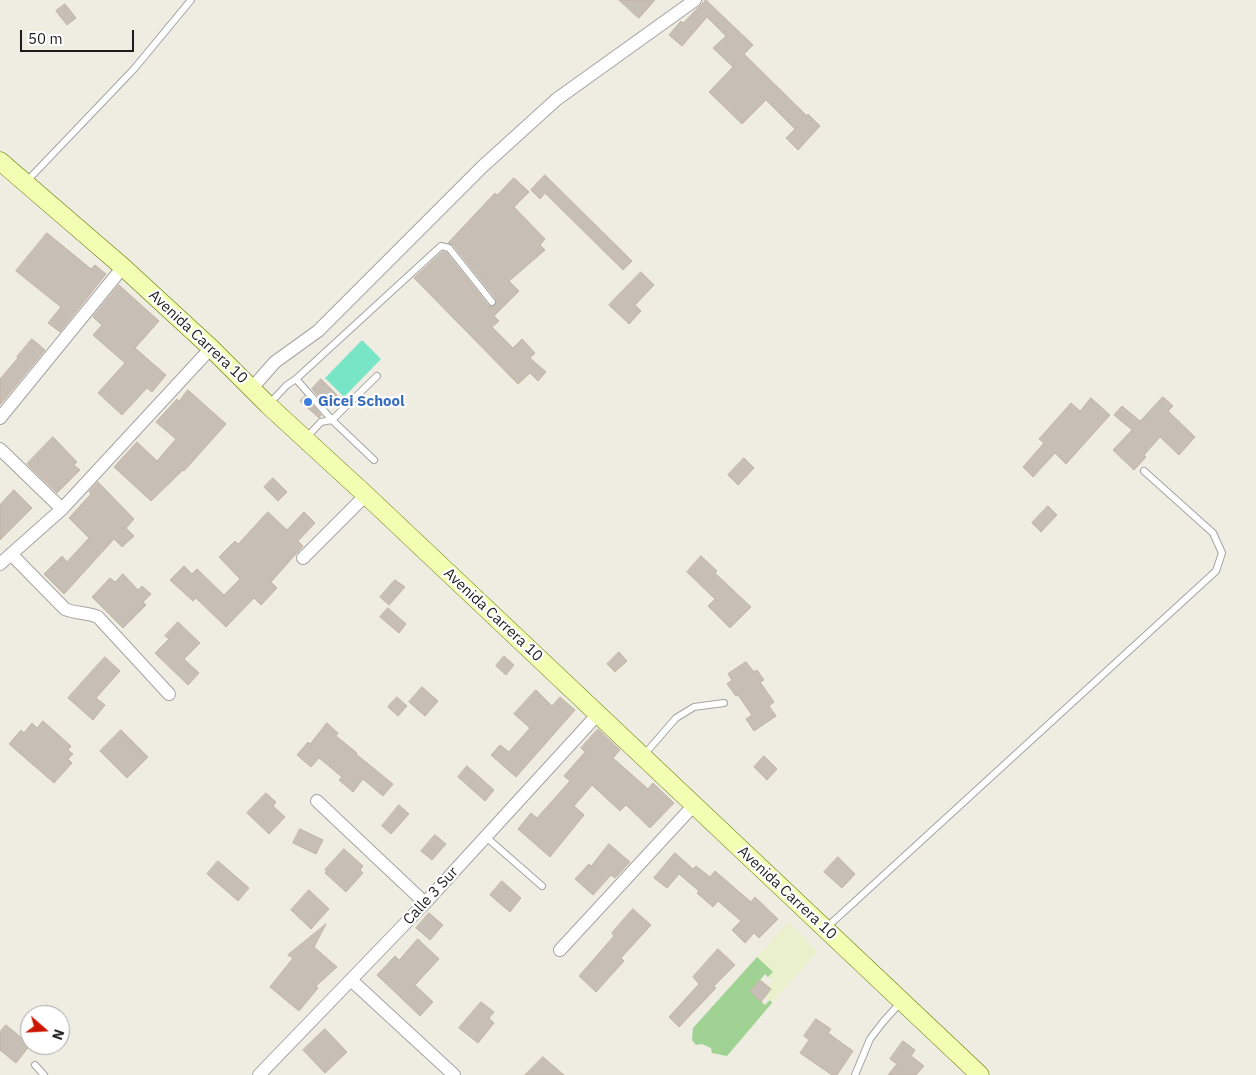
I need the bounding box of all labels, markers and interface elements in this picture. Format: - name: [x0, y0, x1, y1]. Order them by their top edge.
- scale bar: [22, 20, 136, 52]
- text: 50 m: [28, 29, 63, 48]
- street label: Avenida Carrera 10: [145, 286, 251, 388]
- place label: Gicei School: [318, 393, 405, 411]
- marker: Gicei School: [302, 396, 314, 408]
- street label: Avenida Carrera 10: [440, 564, 546, 666]
- street label: Avenida Carrera 10: [734, 842, 840, 944]
- street label: Calle 3 Sur: [400, 863, 462, 929]
- north arrow: [20, 1005, 70, 1055]
- text: N: [48, 1027, 68, 1042]

